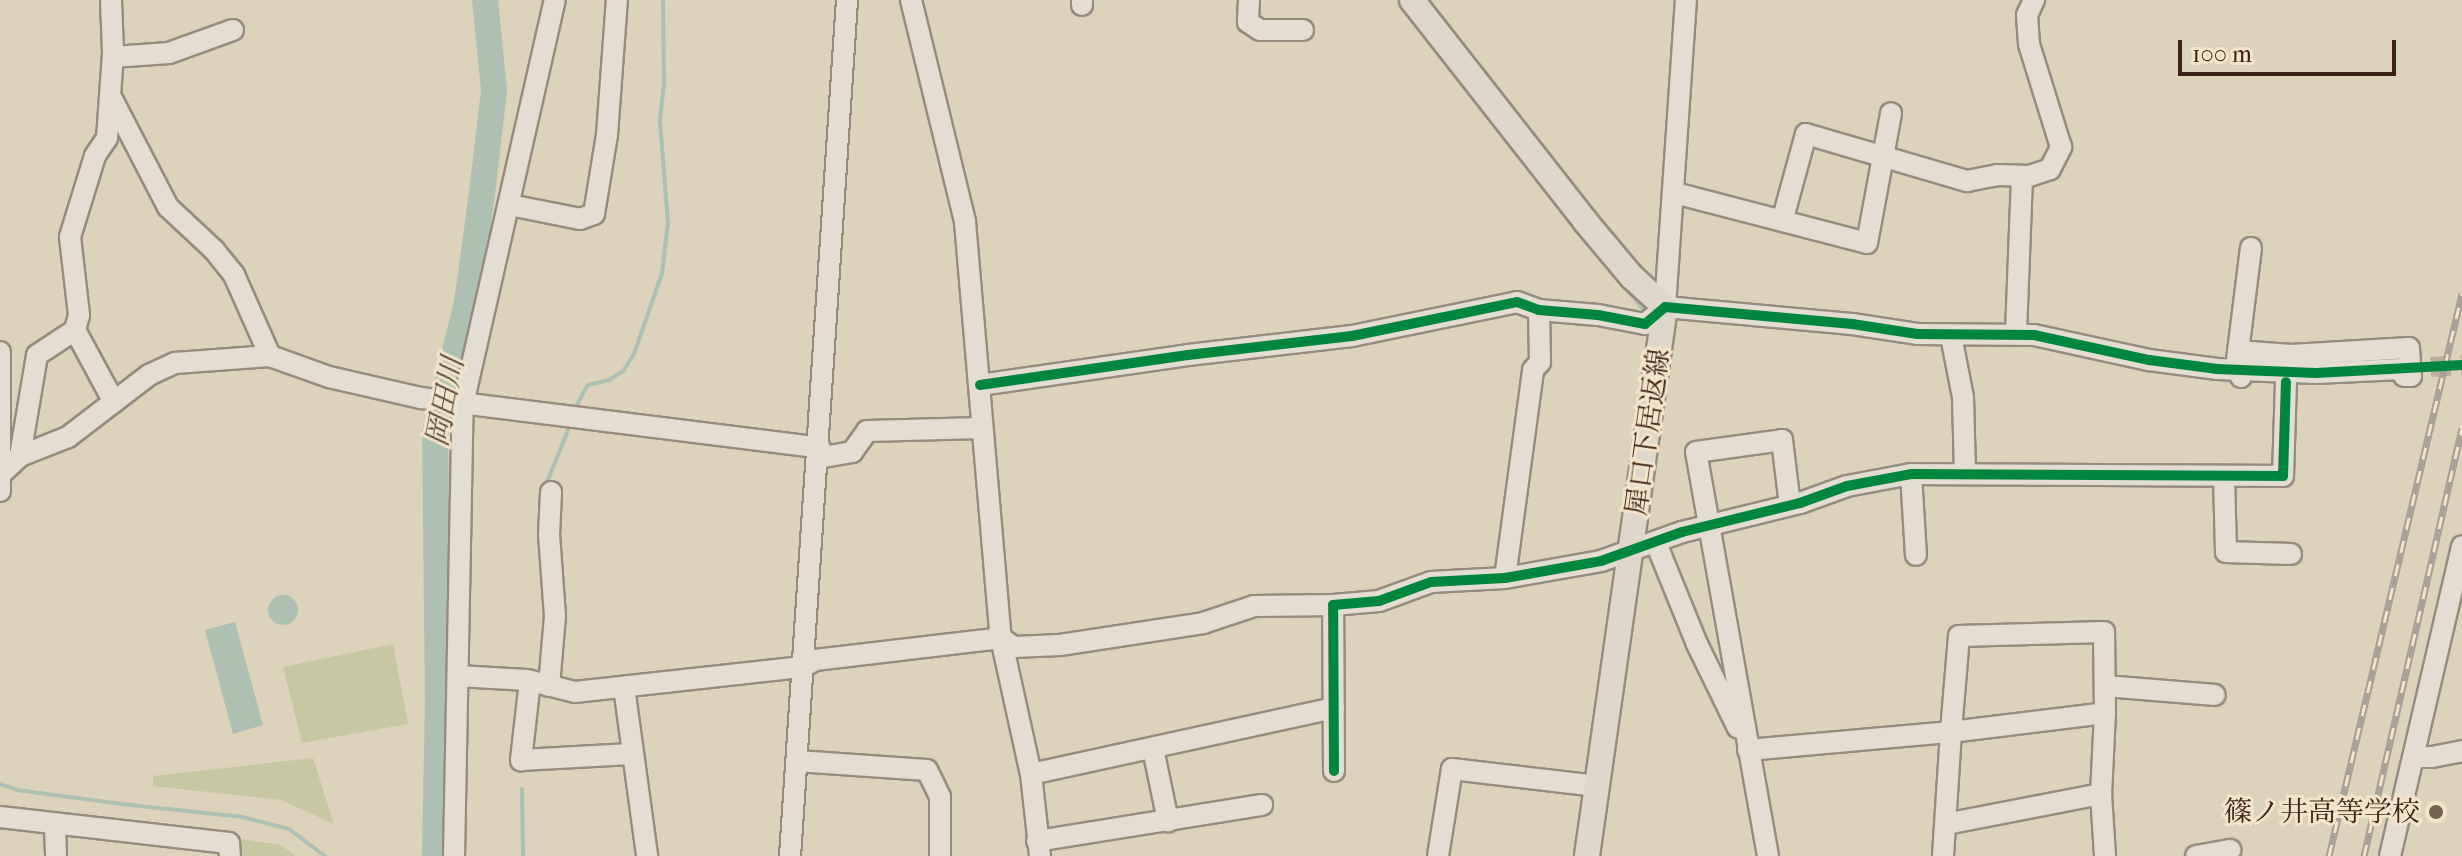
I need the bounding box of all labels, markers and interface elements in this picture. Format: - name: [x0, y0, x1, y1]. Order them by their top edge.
- scale bar: [2182, 24, 2400, 74]
- text: 100 m: [2192, 40, 2252, 68]
- street label: 犀口下居返線: [1620, 346, 1676, 518]
- water label: 岡田川: [420, 354, 472, 450]
- place label: 篠ノ井高等学校: [2224, 795, 2420, 829]
- marker: 篠ノ井高等学校: [2427, 803, 2445, 821]

